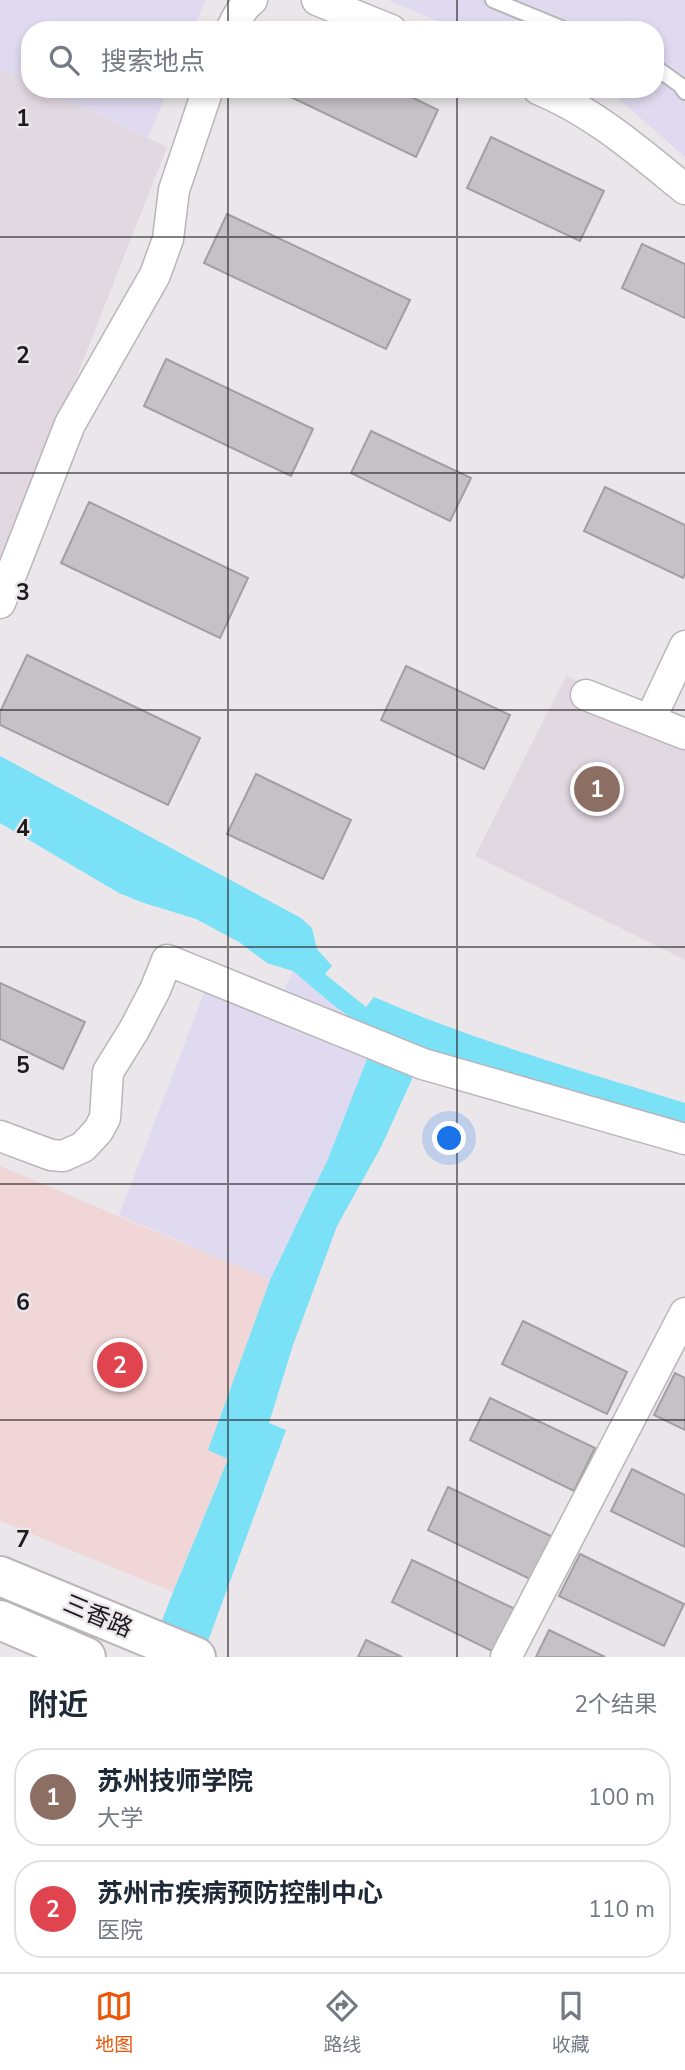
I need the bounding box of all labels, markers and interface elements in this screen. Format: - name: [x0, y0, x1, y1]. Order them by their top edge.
- search box: [21, 21, 664, 98]
- icon: search: [45, 41, 83, 79]
- text: 搜索地点: [101, 44, 205, 79]
- text: 1: [16, 103, 30, 134]
- text: 2: [16, 340, 30, 371]
- text: 3: [16, 577, 30, 608]
- pin: 1: [574, 763, 620, 815]
- text: 4: [16, 813, 30, 844]
- text: 5: [16, 1050, 30, 1081]
- your location: [432, 1121, 466, 1155]
- text: 6: [16, 1287, 30, 1318]
- pin: 2: [97, 1339, 143, 1391]
- text: 7: [16, 1524, 30, 1555]
- street label: 三香路: [59, 1587, 137, 1645]
- text: 附近: [28, 1685, 88, 1726]
- text: 2个结果: [574, 1689, 657, 1720]
- text: 苏州技师学院: [97, 1764, 253, 1799]
- text: 1: [46, 1782, 60, 1813]
- text: 100 m: [588, 1782, 655, 1813]
- text: 大学: [97, 1803, 143, 1834]
- text: 苏州市疾病预防控制中心: [97, 1876, 383, 1911]
- text: 2: [46, 1894, 60, 1925]
- text: 110 m: [588, 1894, 655, 1925]
- text: 医院: [97, 1915, 143, 1946]
- tab: 地图: [95, 1987, 133, 2058]
- tab: 路线: [323, 1987, 362, 2058]
- tab: 收藏: [552, 1987, 590, 2058]

